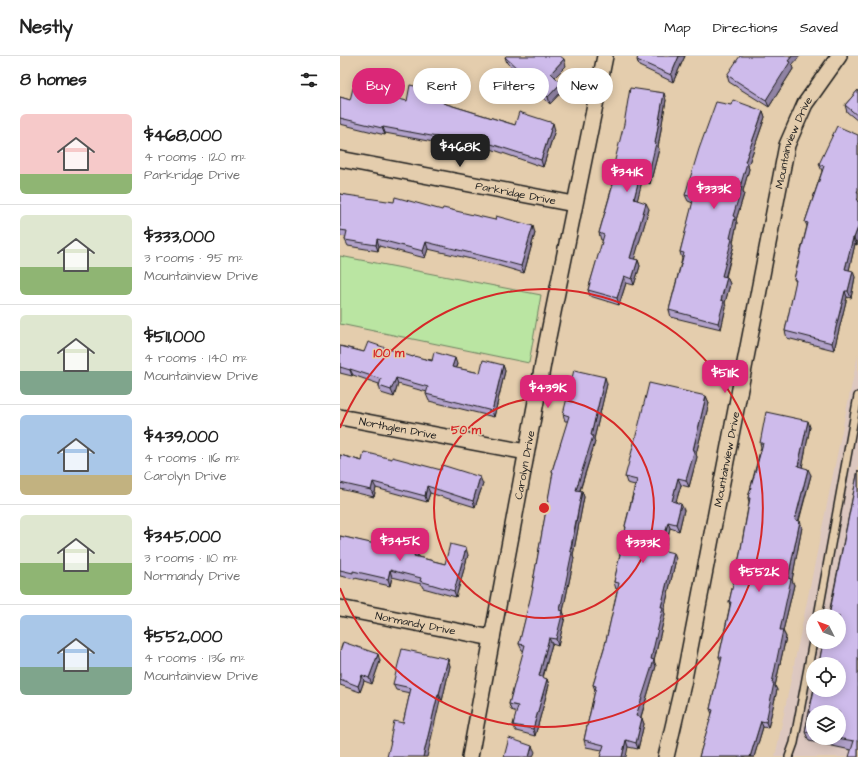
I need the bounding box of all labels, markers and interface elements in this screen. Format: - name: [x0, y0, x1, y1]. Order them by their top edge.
- text: Nestly: [20, 14, 73, 41]
- text: Map: [664, 18, 691, 38]
- text: Directions: [713, 18, 778, 38]
- text: Saved: [800, 18, 838, 38]
- text: 8 homes: [20, 68, 87, 92]
- chip: Buy: [352, 68, 405, 104]
- chip: Rent: [413, 68, 471, 104]
- chip: Filters: [479, 68, 549, 104]
- chip: New: [557, 68, 613, 104]
- icon: filters: [298, 69, 320, 91]
- street label: Mountainview Drive: [771, 93, 816, 190]
- text: $468,000: [144, 124, 222, 148]
- icon: home: [52, 130, 100, 178]
- pin: $468K: [432, 134, 488, 168]
- text: $468K: [440, 138, 480, 156]
- text: 4 rooms · 120 m²: [144, 148, 246, 166]
- pin: $341K: [599, 159, 655, 193]
- text: $341K: [611, 163, 643, 181]
- text: Parkridge Drive: [144, 166, 240, 184]
- pin: $333K: [686, 176, 742, 210]
- street label: Parkridge Drive: [474, 178, 557, 208]
- text: $333K: [697, 180, 731, 198]
- text: $333,000: [144, 225, 215, 249]
- icon: home: [52, 231, 100, 279]
- text: 3 rooms · 95 m²: [144, 249, 243, 267]
- text: Mountainview Drive: [144, 267, 258, 285]
- text: $511,000: [144, 325, 205, 349]
- icon: home: [52, 331, 100, 379]
- text: 100 m: [374, 345, 405, 362]
- text: 4 rooms · 140 m²: [144, 349, 248, 367]
- pin: $511K: [697, 360, 753, 394]
- text: $511K: [711, 364, 739, 382]
- text: Mountainview Drive: [144, 367, 258, 385]
- pin: $439K: [520, 375, 576, 409]
- text: $439K: [529, 379, 567, 397]
- street label: Mountainview Drive: [710, 410, 743, 508]
- street label: Northglen Drive: [358, 413, 438, 443]
- text: 50 m: [451, 422, 482, 439]
- text: $439,000: [144, 425, 219, 449]
- street label: Carolyn Drive: [510, 429, 538, 501]
- icon: home: [52, 431, 100, 479]
- text: 4 rooms · 116 m²: [144, 449, 240, 467]
- text: Carolyn Drive: [144, 467, 227, 485]
- centre of rings: [537, 501, 551, 515]
- text: $345,000: [144, 525, 221, 549]
- pin: $345K: [372, 528, 428, 562]
- pin: $333K: [615, 530, 671, 564]
- icon: home: [52, 531, 100, 579]
- text: $345K: [380, 532, 420, 550]
- text: $333K: [626, 534, 660, 552]
- text: 3 rooms · 110 m²: [144, 549, 238, 567]
- pin: $552K: [731, 559, 787, 593]
- text: $552K: [739, 563, 779, 581]
- text: Normandy Drive: [144, 567, 240, 585]
- street label: Normandy Drive: [374, 608, 457, 638]
- north arrow: [806, 609, 846, 649]
- map controls: [806, 609, 846, 745]
- text: $552,000: [144, 625, 222, 649]
- icon: home: [52, 631, 100, 679]
- text: 4 rooms · 136 m²: [144, 649, 245, 667]
- button: locate: [806, 657, 846, 697]
- text: Mountainview Drive: [144, 667, 258, 685]
- button: layers: [806, 705, 846, 745]

